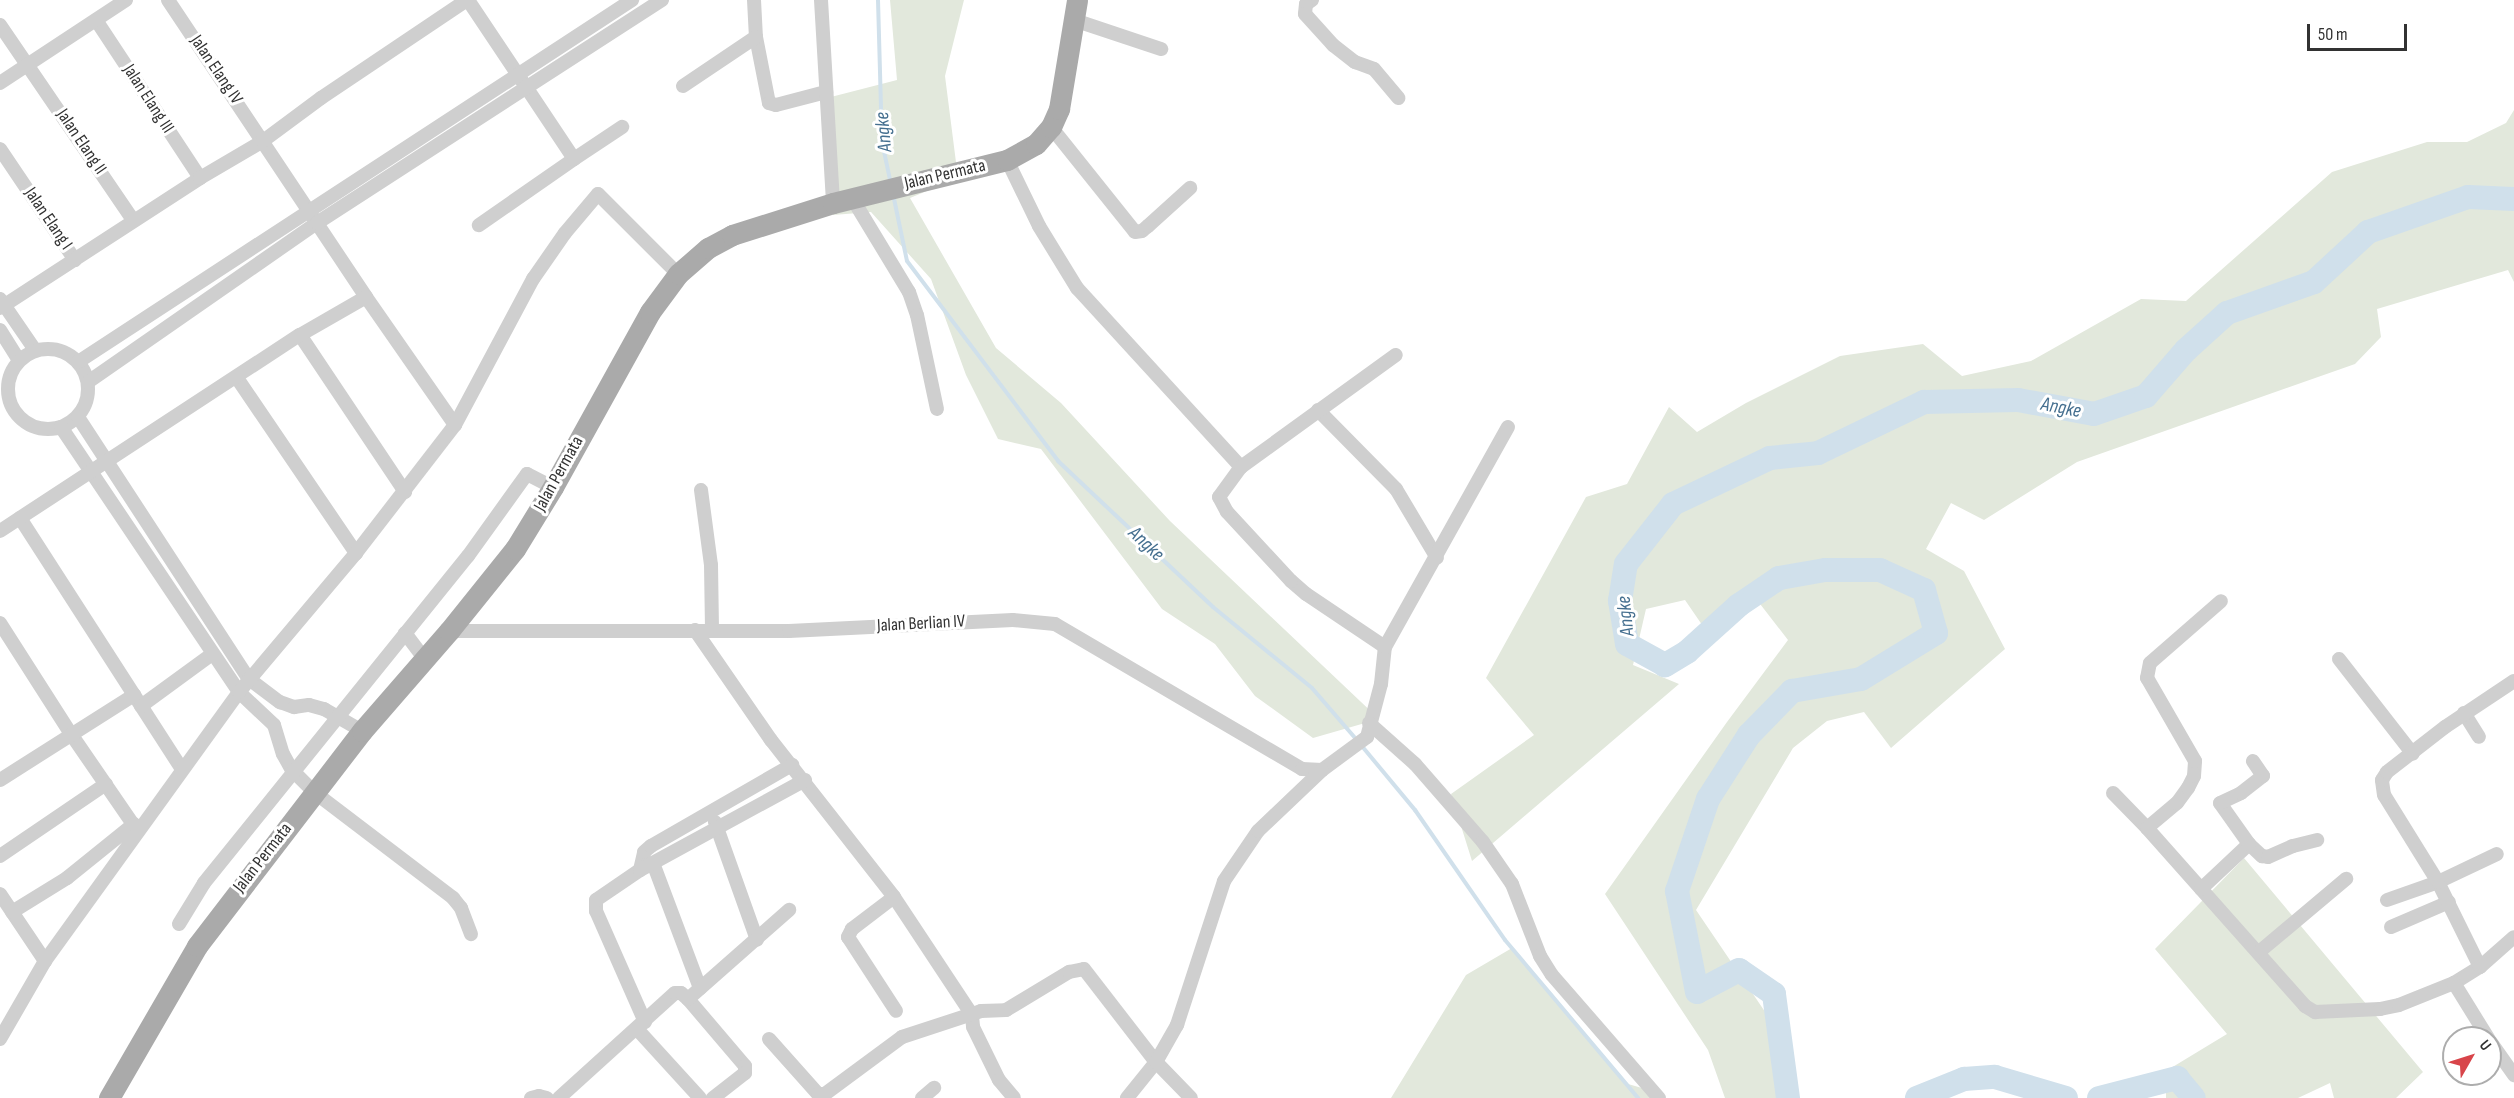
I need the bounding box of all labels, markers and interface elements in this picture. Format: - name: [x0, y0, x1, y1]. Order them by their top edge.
- scale bar: [2310, 12, 2410, 50]
- text: 50 m: [2318, 24, 2348, 45]
- street label: Jalan Elang IV: [185, 31, 247, 109]
- street label: Jalan Elang III: [118, 60, 178, 138]
- street label: Jalan Elang II: [51, 105, 111, 179]
- water label: Angke: [870, 111, 898, 153]
- street label: Jalan Permata: [902, 155, 988, 195]
- street label: Jalan Elang I: [19, 184, 77, 254]
- water label: Angke: [2039, 392, 2083, 424]
- street label: Jalan Permata: [530, 433, 588, 515]
- water label: Angke: [1123, 522, 1169, 566]
- water label: Angke: [1612, 595, 1640, 637]
- street label: Jalan Berlian IV: [876, 611, 966, 637]
- street label: Jalan Permata: [229, 819, 297, 897]
- north arrow: [2442, 1026, 2502, 1086]
- text: U: [2475, 1036, 2495, 1055]

